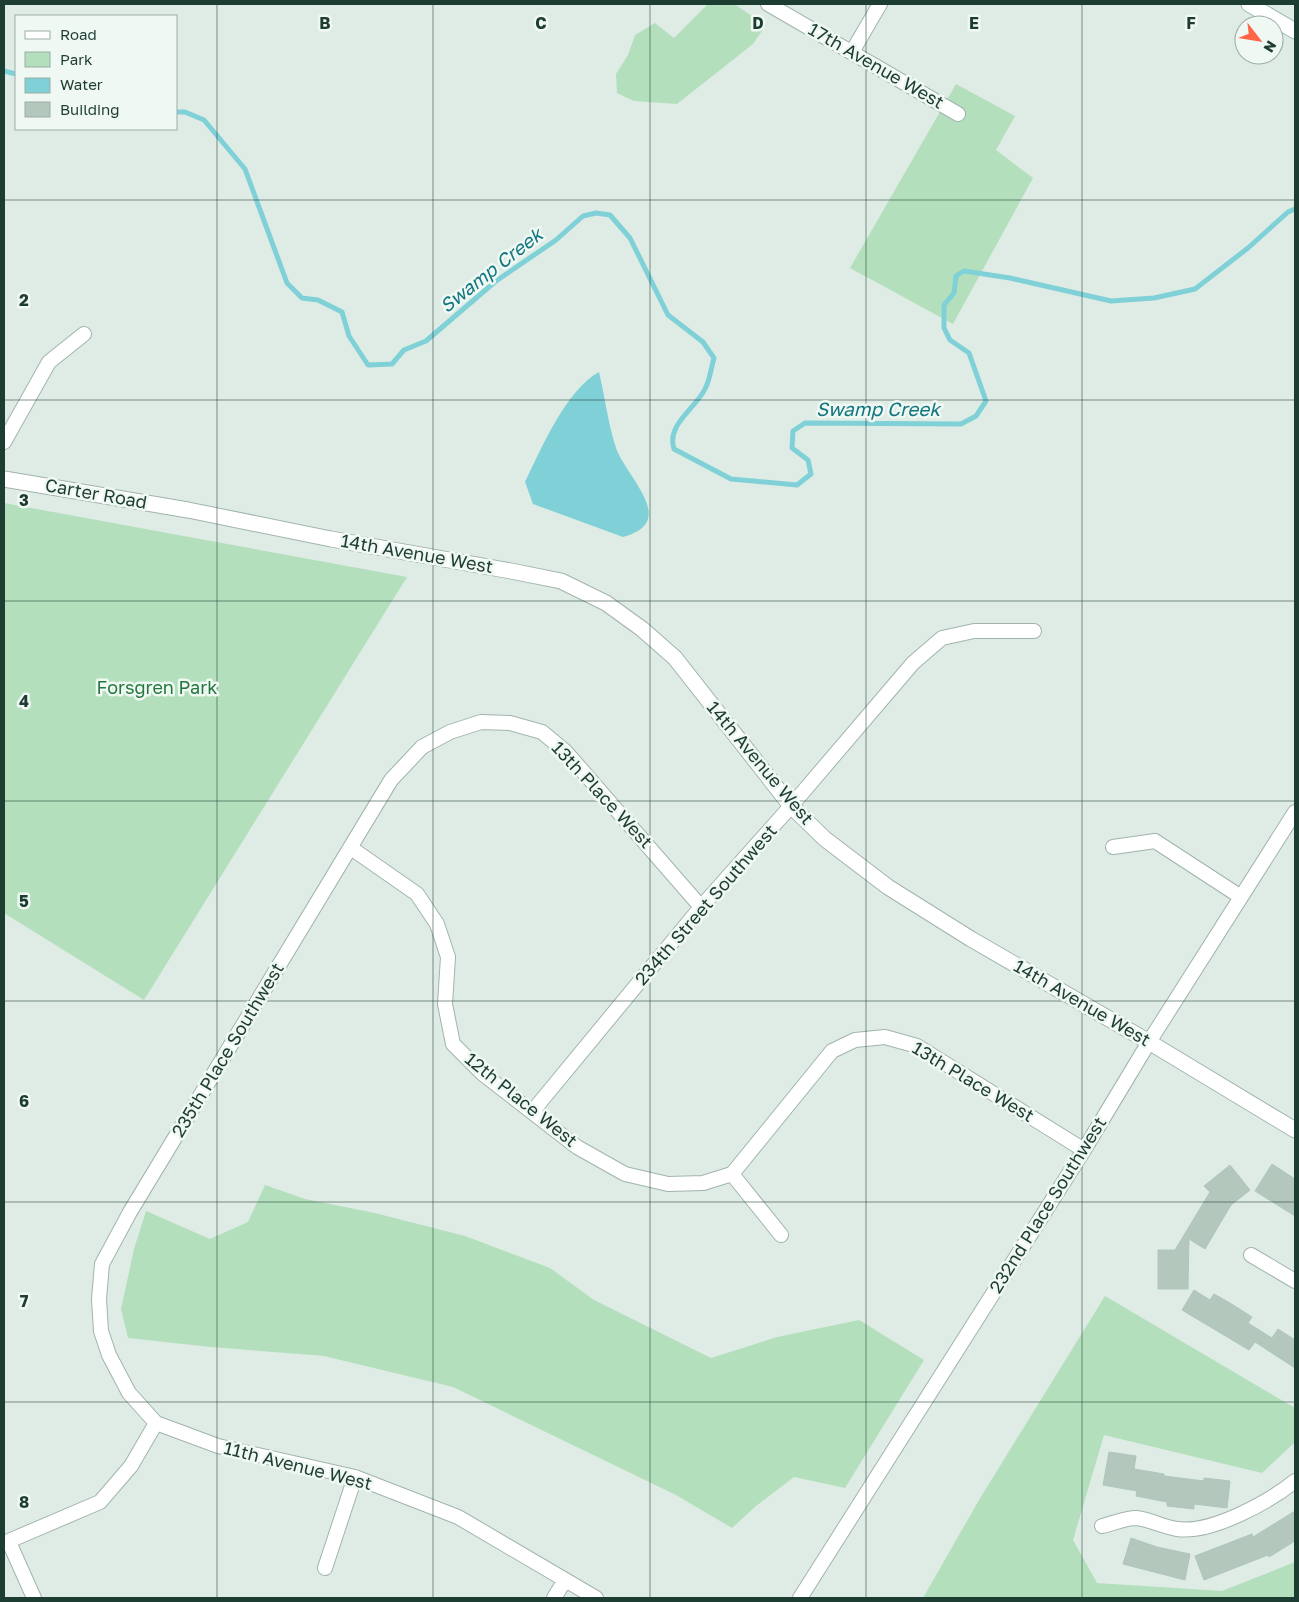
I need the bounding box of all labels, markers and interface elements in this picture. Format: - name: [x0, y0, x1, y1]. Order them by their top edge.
- text: B: [319, 13, 331, 33]
- text: C: [535, 13, 547, 33]
- text: D: [752, 13, 764, 33]
- text: E: [969, 13, 979, 33]
- text: F: [1186, 13, 1196, 33]
- legend: [15, 15, 178, 130]
- north arrow: [1234, 15, 1284, 65]
- street label: 17th Avenue West: [805, 17, 948, 113]
- text: Road: [60, 25, 97, 43]
- text: N: [1261, 38, 1281, 56]
- text: Park: [60, 50, 93, 68]
- text: Water: [60, 75, 103, 93]
- text: Building: [60, 100, 120, 118]
- water label: Swamp Creek: [435, 221, 548, 317]
- text: 2: [19, 290, 29, 310]
- water label: Swamp Creek: [816, 397, 942, 420]
- street label: Carter Road: [44, 473, 149, 513]
- text: 3: [19, 490, 29, 510]
- street label: 14th Avenue West: [339, 529, 495, 577]
- park label: Forsgren Park: [97, 676, 217, 698]
- text: 4: [19, 691, 29, 711]
- street label: 14th Avenue West: [703, 696, 819, 829]
- street label: 13th Place West: [548, 736, 658, 852]
- street label: 234th Street Southwest: [630, 820, 781, 989]
- text: 5: [19, 891, 29, 911]
- street label: 14th Avenue West: [1010, 954, 1155, 1050]
- street label: 235th Place Southwest: [166, 958, 288, 1141]
- street label: 13th Place West: [909, 1036, 1038, 1126]
- street label: 12th Place West: [461, 1047, 582, 1151]
- text: 6: [19, 1091, 29, 1111]
- street label: 232nd Place Southwest: [984, 1112, 1110, 1297]
- text: 7: [20, 1291, 29, 1311]
- street label: 11th Avenue West: [222, 1436, 375, 1494]
- text: 8: [19, 1492, 29, 1512]

